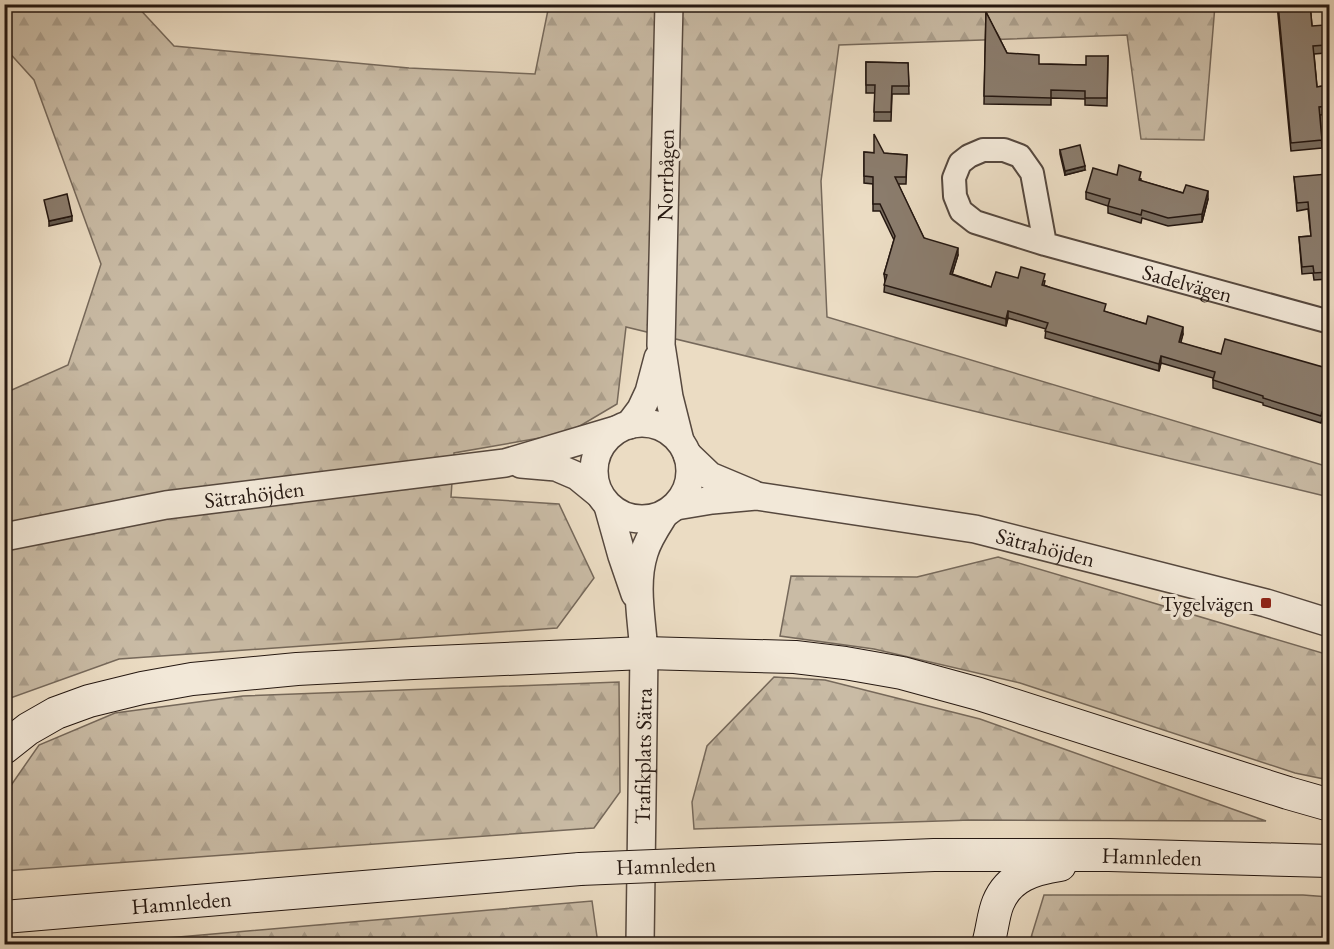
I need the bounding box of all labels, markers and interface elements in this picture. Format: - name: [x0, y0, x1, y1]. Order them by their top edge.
- street label: Norrbågen: [650, 128, 681, 221]
- street label: Sadelvägen: [1139, 257, 1236, 310]
- street label: Sätrahöjden: [203, 474, 306, 515]
- street label: Sätrahöjden: [993, 521, 1098, 574]
- place label: Tygelvägen: [1161, 589, 1254, 618]
- marker: Tygelvägen: [1259, 596, 1273, 610]
- street label: Trafikplats Sätra: [628, 688, 659, 824]
- street label: Hamnleden: [1101, 841, 1203, 873]
- street label: Hamnleden: [615, 849, 717, 882]
- street label: Hamnleden: [130, 884, 233, 921]

